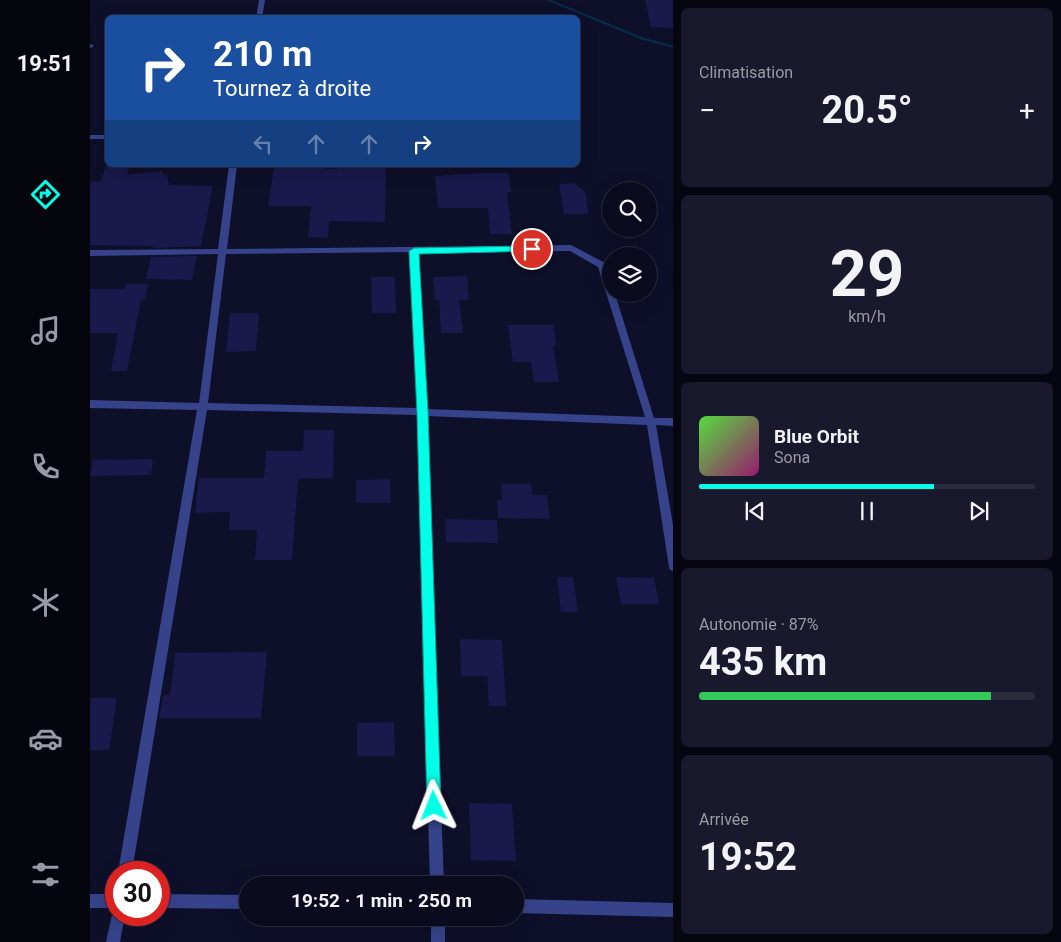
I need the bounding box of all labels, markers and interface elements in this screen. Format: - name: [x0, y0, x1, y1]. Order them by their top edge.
- text: 210 m: [213, 34, 312, 75]
- icon: right: [130, 35, 195, 100]
- text: 19:51: [17, 51, 73, 76]
- text: Climatisation: [699, 63, 793, 82]
- text: Tournez à droite: [213, 76, 371, 101]
- text: 20.5°: [821, 88, 913, 132]
- text: −: [699, 94, 715, 127]
- text: +: [1019, 94, 1035, 127]
- icon: left: [249, 130, 277, 158]
- icon: ahead: [302, 130, 330, 158]
- icon: ahead: [355, 130, 383, 158]
- icon: right: [408, 130, 436, 158]
- icon: directions: [28, 177, 63, 212]
- map controls: [602, 182, 657, 302]
- button: search: [602, 182, 657, 237]
- pin: [511, 228, 553, 270]
- icon: arrive: [518, 235, 546, 263]
- text: 29: [830, 236, 904, 312]
- button: layers: [602, 247, 657, 302]
- text: km/h: [848, 307, 886, 326]
- icon: music: [28, 313, 63, 348]
- text: Blue Orbit: [774, 425, 859, 448]
- text: Sona: [774, 448, 810, 467]
- icon: phone: [28, 449, 63, 484]
- icon: previous: [741, 497, 769, 525]
- icon: pause: [853, 497, 881, 525]
- icon: next: [965, 497, 993, 525]
- icon: climate: [28, 585, 63, 620]
- text: Autonomie · 87%: [699, 615, 819, 634]
- text: 435 km: [699, 640, 827, 684]
- icon: car: [28, 721, 63, 756]
- position arrow: [407, 779, 459, 831]
- text: Arrivée: [699, 810, 749, 829]
- text: 19:52: [699, 835, 797, 879]
- icon: filters: [28, 857, 63, 892]
- speed limit sign: 30: [105, 861, 170, 926]
- text: 19:52 · 1 min · 250 m: [291, 889, 472, 912]

